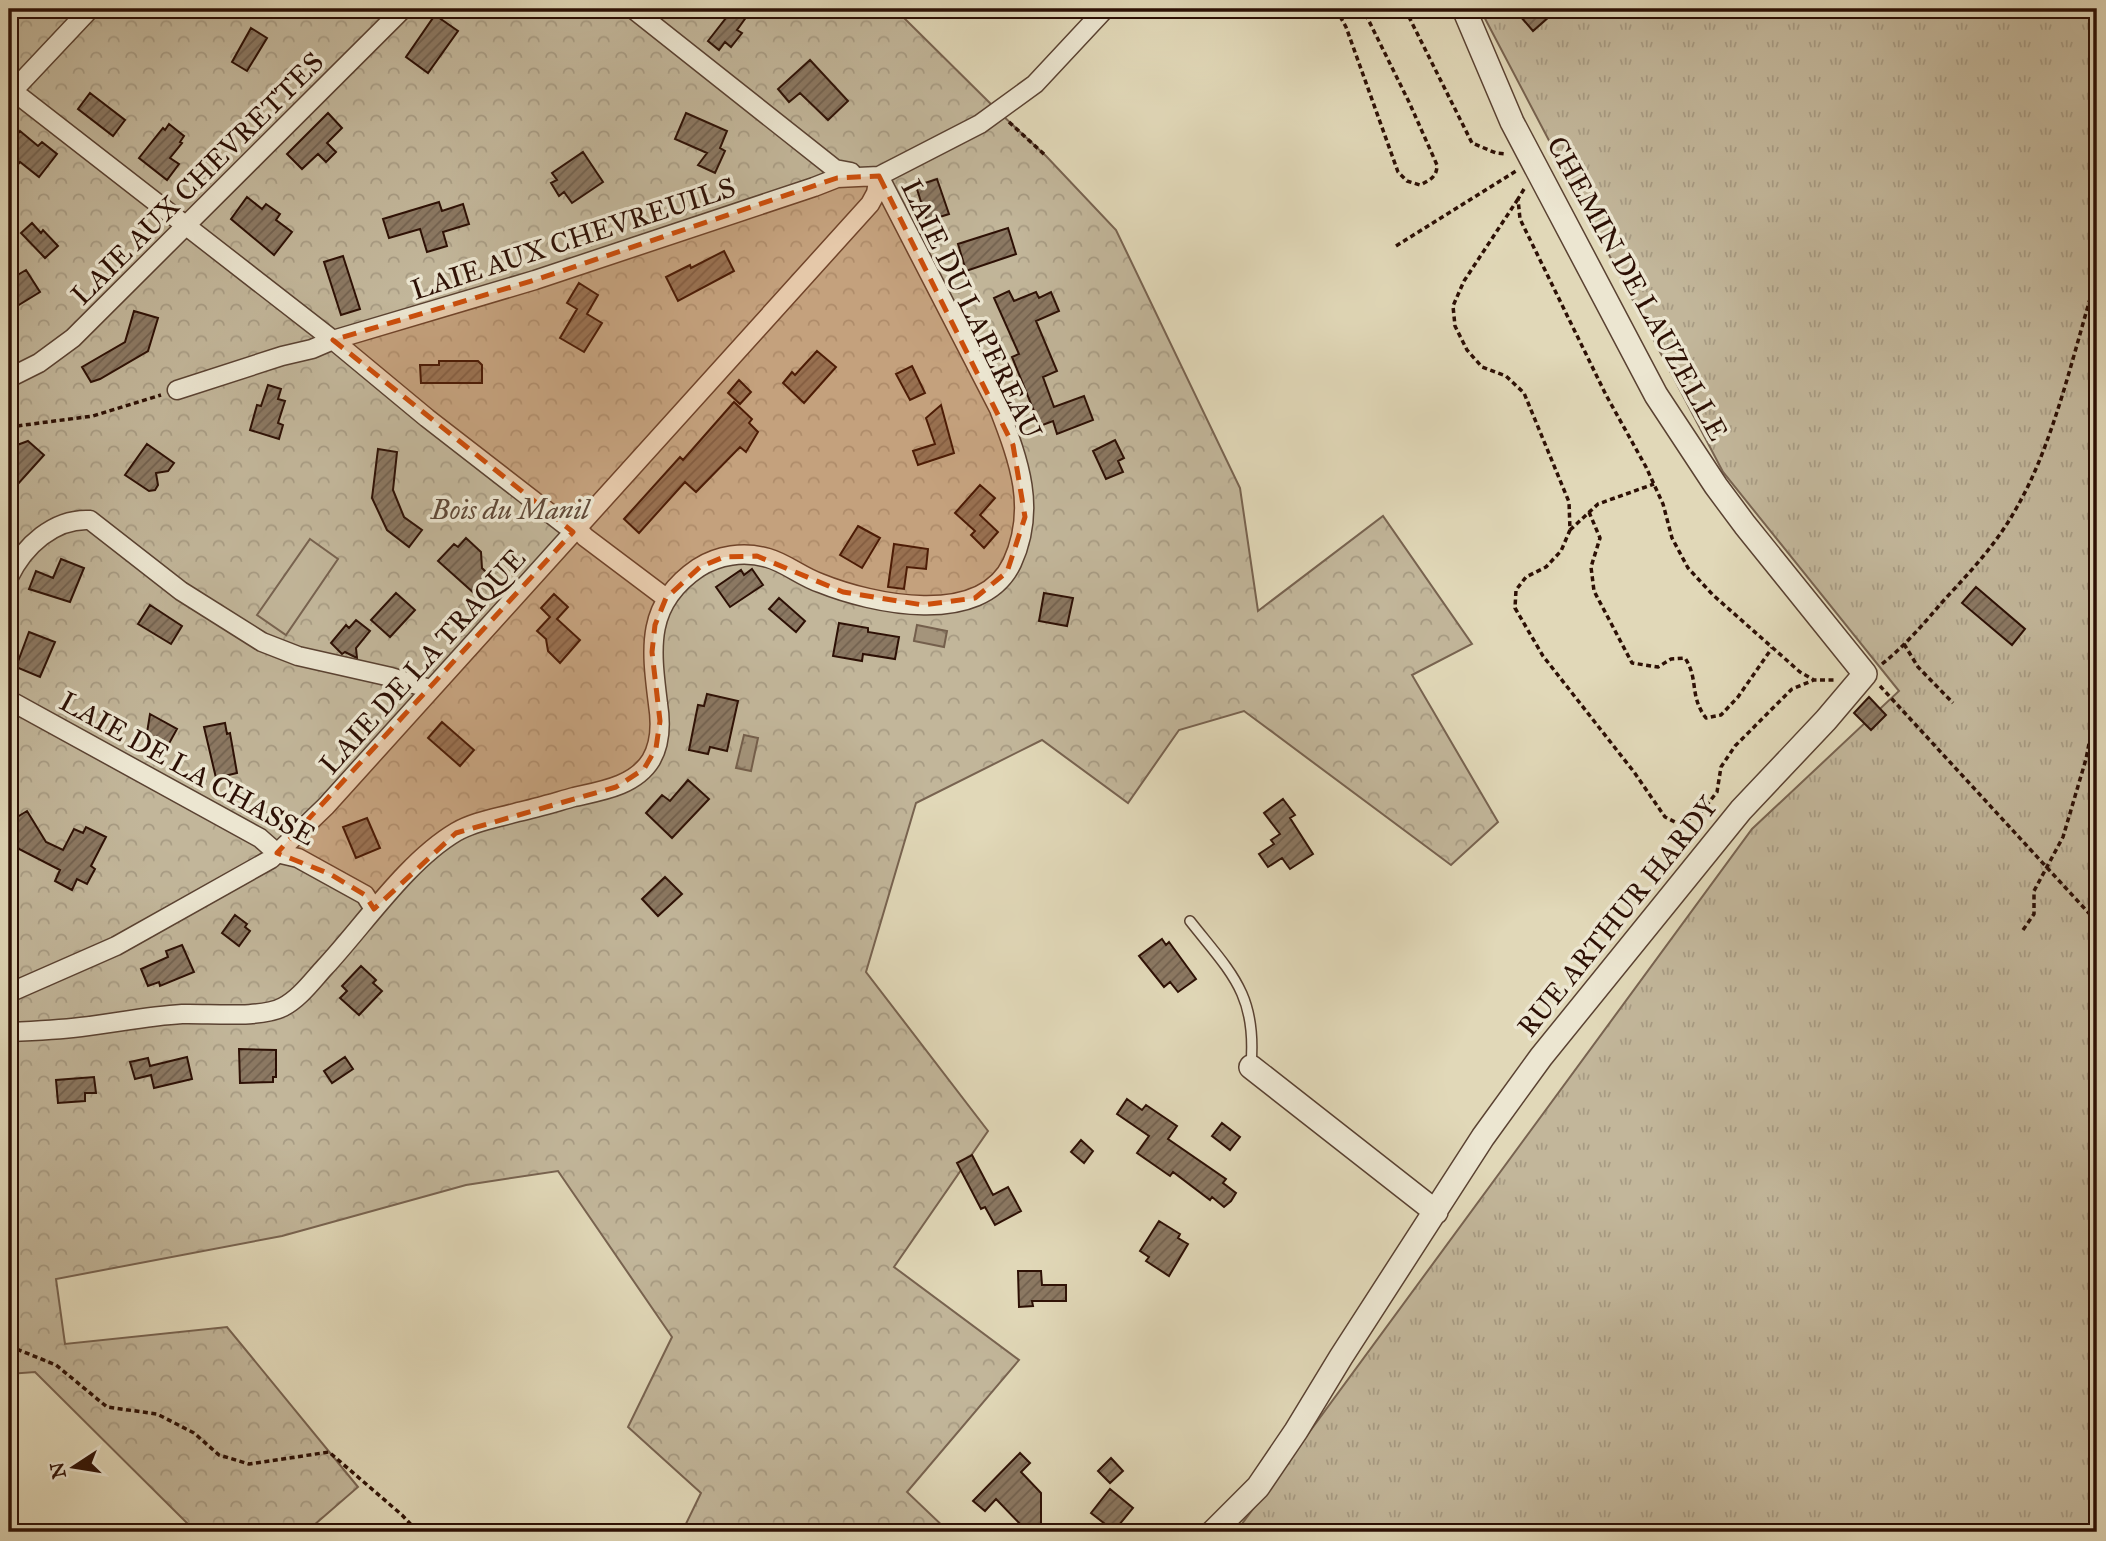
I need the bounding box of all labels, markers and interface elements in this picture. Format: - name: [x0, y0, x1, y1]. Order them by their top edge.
- street label: LAIE AUX CHEVRETTES: [64, 45, 331, 312]
- street label: CHEMIN DE LAUZELLE: [1539, 130, 1736, 446]
- street label: LAIE AUX CHEVREUILS: [407, 169, 740, 307]
- street label: LAIE DU LAPEREAU: [893, 174, 1050, 445]
- park label: Bois du Manil: [429, 492, 592, 527]
- street label: LAIE DE LA TRAQUE: [312, 541, 533, 781]
- street label: LAIE DE LA CHASSE: [54, 684, 322, 853]
- street label: RUE ARTHUR HARDY: [1510, 788, 1726, 1043]
- north arrow: [38, 1432, 108, 1502]
- text: N: [45, 1460, 71, 1481]

